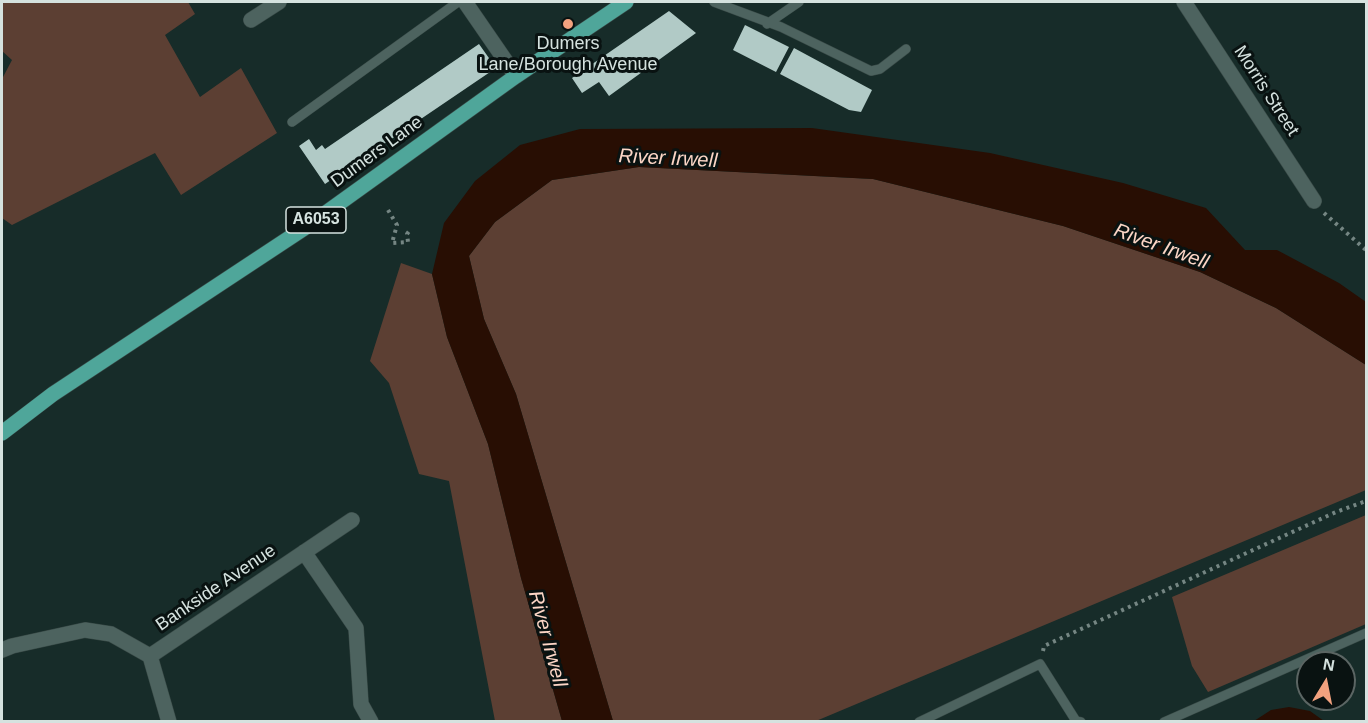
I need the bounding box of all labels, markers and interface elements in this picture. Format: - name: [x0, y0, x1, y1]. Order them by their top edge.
- marker: Dumers Lane/Borough Avenue: [561, 17, 575, 31]
- place label: Dumers Lane/Borough Avenue: [479, 33, 657, 76]
- street label: Morris Street: [1229, 42, 1303, 140]
- street label: Dumers Lane: [327, 112, 427, 192]
- water label: River Irwell: [618, 144, 718, 174]
- road number: A6053: [286, 207, 346, 233]
- water label: River Irwell: [1110, 219, 1212, 275]
- street label: Bankside Avenue: [152, 540, 280, 636]
- water label: River Irwell: [523, 588, 571, 690]
- north arrow: [1296, 651, 1356, 711]
- text: N: [1322, 655, 1336, 674]

